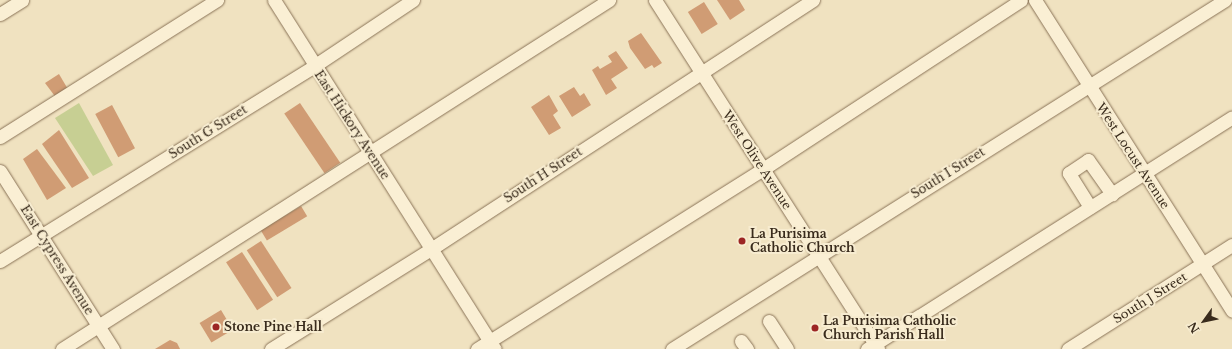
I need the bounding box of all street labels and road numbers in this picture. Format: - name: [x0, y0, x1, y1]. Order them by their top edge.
- street label: East Hickory Avenue: [311, 68, 393, 182]
- street label: West Locust Avenue: [1093, 100, 1173, 212]
- street label: South G Street: [166, 102, 250, 162]
- street label: West Olive Avenue: [719, 108, 795, 212]
- street label: South H Street: [501, 144, 585, 206]
- street label: South I Street: [908, 145, 988, 201]
- street label: East Cypress Avenue: [17, 202, 97, 318]
- street label: South J Street: [1111, 270, 1189, 326]

